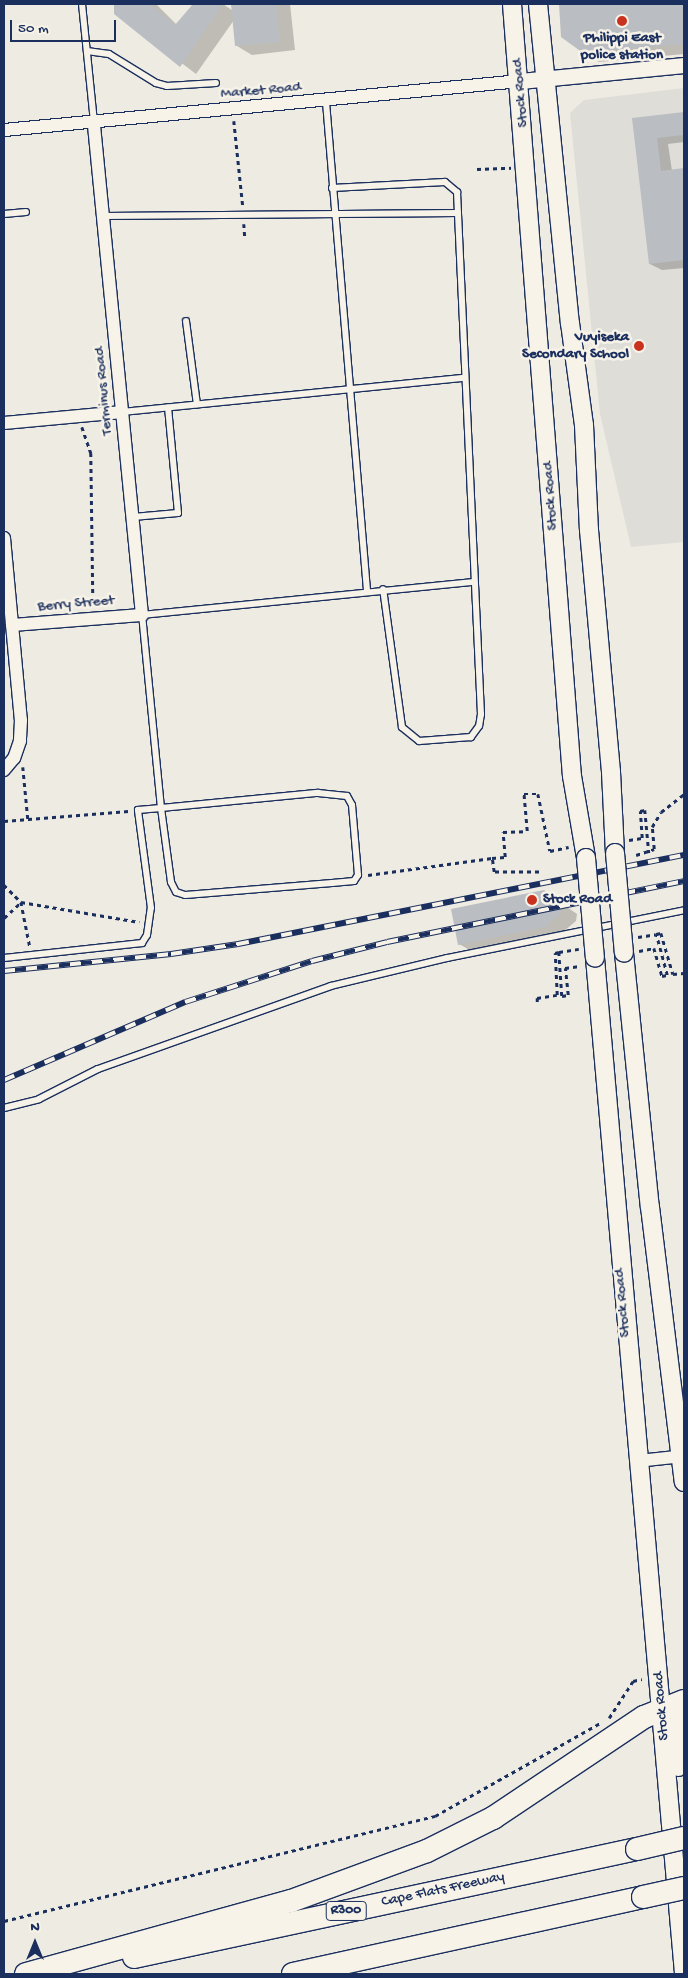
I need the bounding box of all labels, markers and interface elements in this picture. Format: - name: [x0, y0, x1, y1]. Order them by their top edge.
- scale bar: [12, 10, 119, 42]
- marker: Philippi East police station: [616, 15, 628, 27]
- text: 50 m: [18, 20, 49, 38]
- place label: Philippi East police station: [581, 29, 663, 64]
- street label: Stock Road: [509, 58, 533, 128]
- street label: Market Road: [220, 79, 302, 103]
- place label: Vuyiseka Secondary School: [522, 328, 629, 363]
- marker: Vuyiseka Secondary School: [633, 340, 645, 352]
- street label: Terminus Road: [91, 346, 117, 436]
- street label: Stock Road: [540, 461, 562, 531]
- street label: Berry Street: [37, 592, 115, 616]
- place label: Stock Road: [543, 891, 612, 909]
- marker: Stock Road: [525, 893, 539, 907]
- street label: Stock Road: [611, 1268, 635, 1338]
- street label: Stock Road: [650, 1671, 674, 1741]
- street label: Cape Flats Freeway: [380, 1868, 506, 1912]
- road number: R300: [325, 1900, 367, 1922]
- north arrow: [10, 1918, 60, 1968]
- text: N: [30, 1919, 40, 1936]

